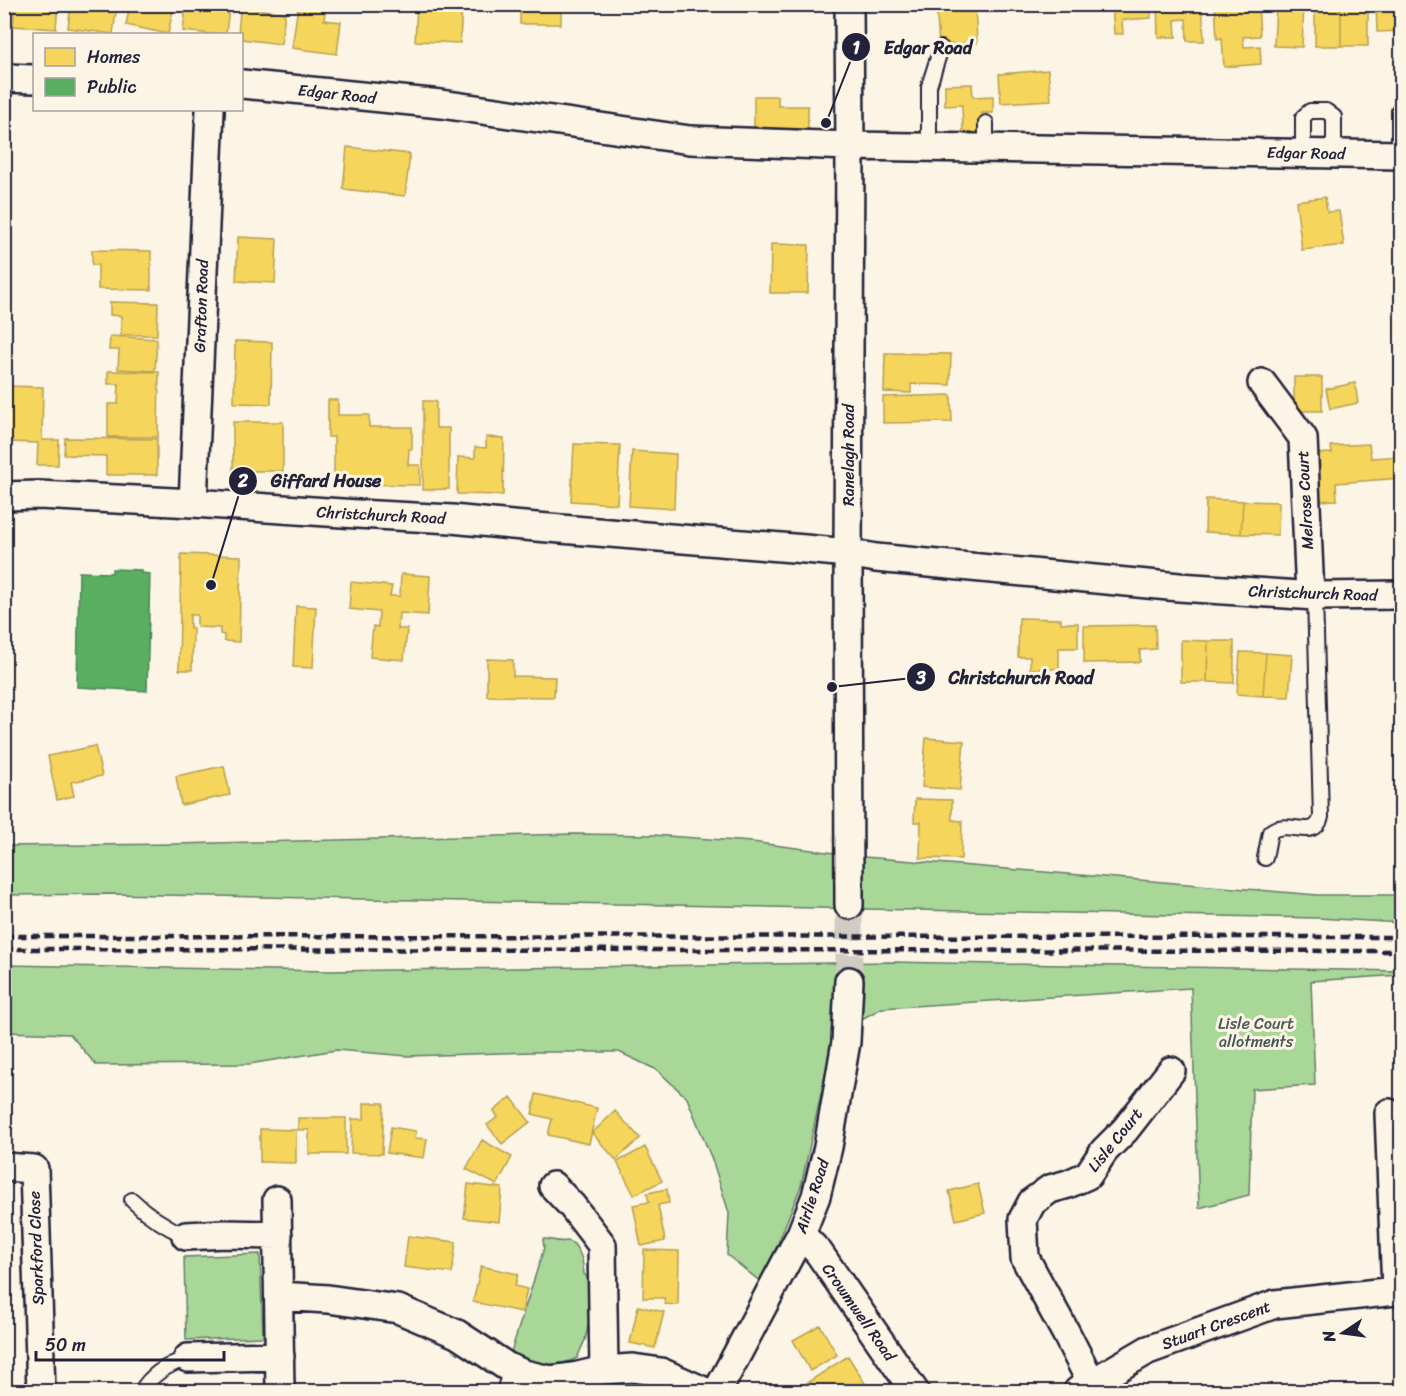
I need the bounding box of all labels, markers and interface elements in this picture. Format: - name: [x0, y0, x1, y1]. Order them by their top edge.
- callout: Edgar Road: [841, 29, 984, 65]
- text: 1: [852, 32, 860, 64]
- text: Edgar Road: [884, 32, 974, 64]
- legend: [33, 33, 243, 111]
- text: Homes: [87, 41, 141, 73]
- text: Public: [87, 71, 137, 103]
- street label: Edgar Road: [296, 75, 379, 113]
- street label: Edgar Road: [1267, 138, 1347, 168]
- street label: Grafton Road: [185, 257, 217, 353]
- street label: Ranelagh Road: [834, 402, 863, 506]
- street label: Melrose Court: [1288, 450, 1322, 550]
- callout: Giffard House: [228, 463, 393, 499]
- text: 2: [237, 465, 249, 497]
- text: Giffard House: [270, 465, 382, 497]
- street label: Christchurch Road: [316, 497, 448, 533]
- street label: Christchurch Road: [1248, 576, 1380, 610]
- callout: Christchurch Road: [906, 659, 1106, 695]
- text: 3: [915, 662, 926, 694]
- text: Christchurch Road: [947, 662, 1095, 694]
- park label: Lisle Court allotments: [1218, 1009, 1294, 1056]
- street label: Lisle Court: [1080, 1101, 1150, 1179]
- street label: Airlie Road: [786, 1154, 838, 1238]
- street label: Sparkford Close: [20, 1191, 52, 1305]
- street label: Crowmwell Road: [814, 1257, 905, 1369]
- street label: Stuart Crescent: [1157, 1292, 1275, 1358]
- north arrow: [1313, 1303, 1373, 1363]
- scale bar: [36, 1324, 224, 1362]
- text: N: [1313, 1327, 1344, 1346]
- text: 50 m: [45, 1329, 86, 1361]

